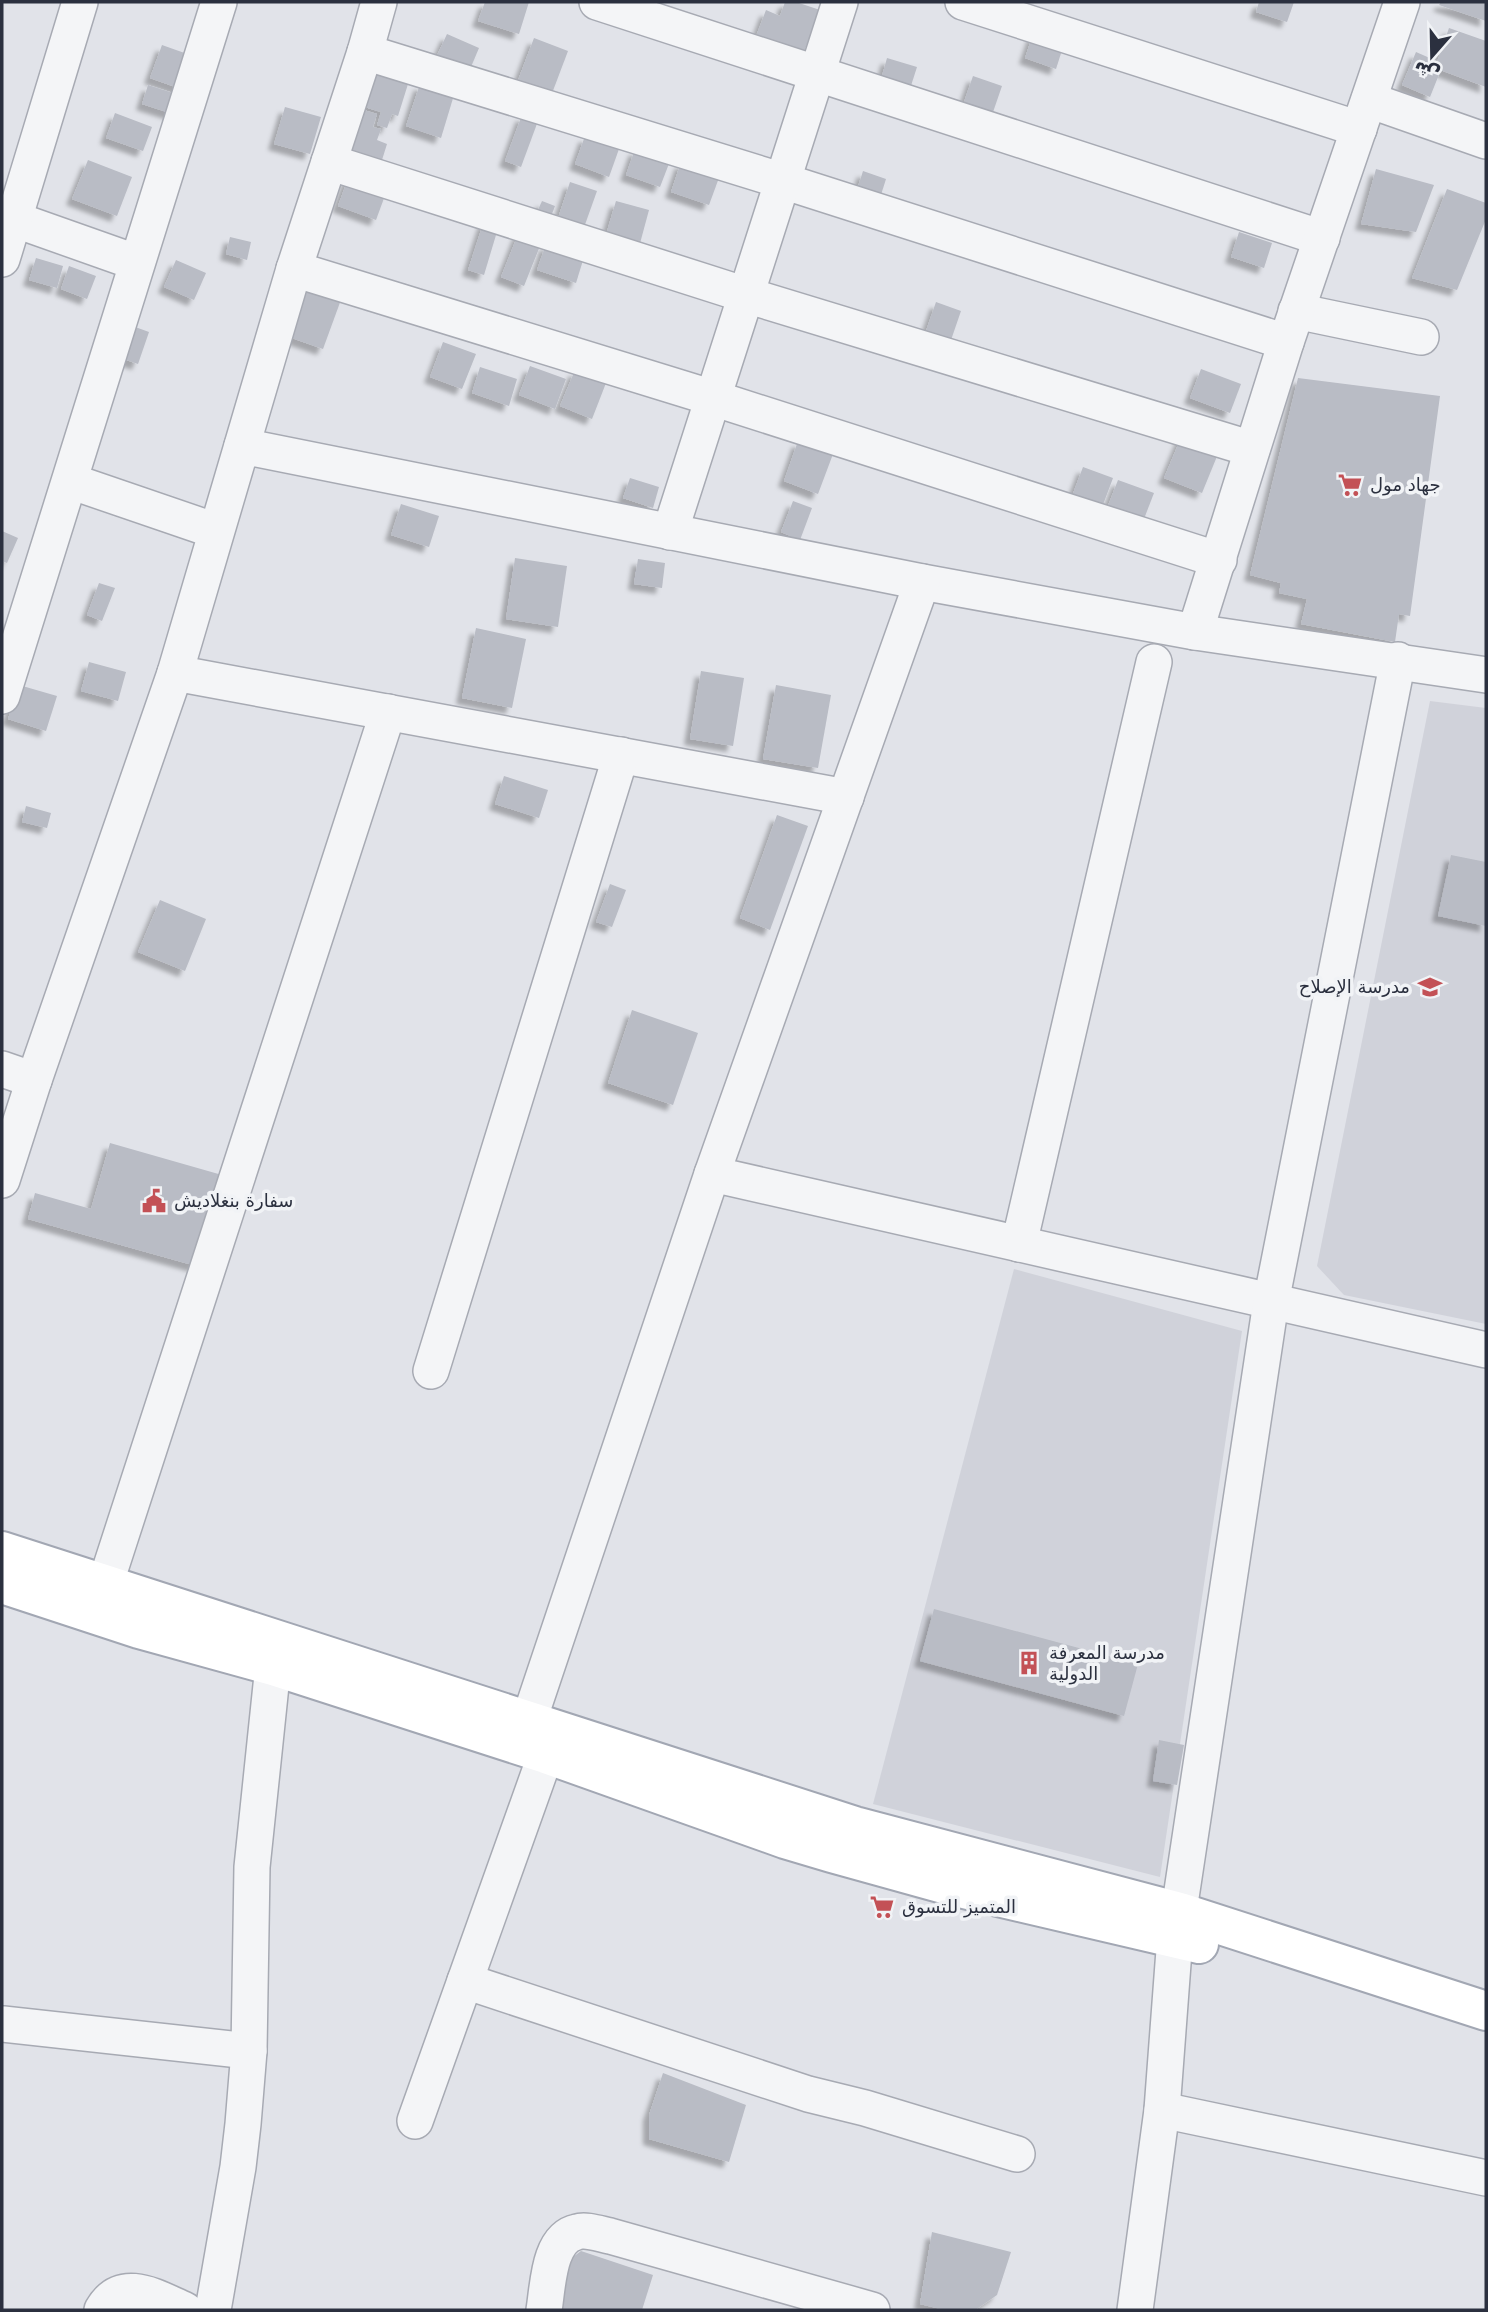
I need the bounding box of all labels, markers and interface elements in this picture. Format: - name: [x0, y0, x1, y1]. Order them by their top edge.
- north arrow: [1397, 21, 1467, 91]
- text: ش: [1410, 56, 1443, 87]
- supermarket icon: جهاد مول: [1336, 471, 1364, 499]
- place label: جهاد مول: [1370, 474, 1441, 496]
- school or university icon: مدرسة الإصلاح: [1416, 973, 1444, 1001]
- place label: مدرسة الإصلاح: [1299, 976, 1410, 998]
- public building icon: سفارة بنغلاديش: [140, 1187, 168, 1215]
- place label: سفارة بنغلاديش: [174, 1190, 293, 1211]
- place label: مدرسة المعرفة الدولية: [1049, 1642, 1165, 1685]
- building icon: مدرسة المعرفة الدولية: [1015, 1649, 1043, 1677]
- supermarket icon: المتميز للتسوق: [868, 1893, 896, 1921]
- place label: المتميز للتسوق: [902, 1896, 1016, 1918]

